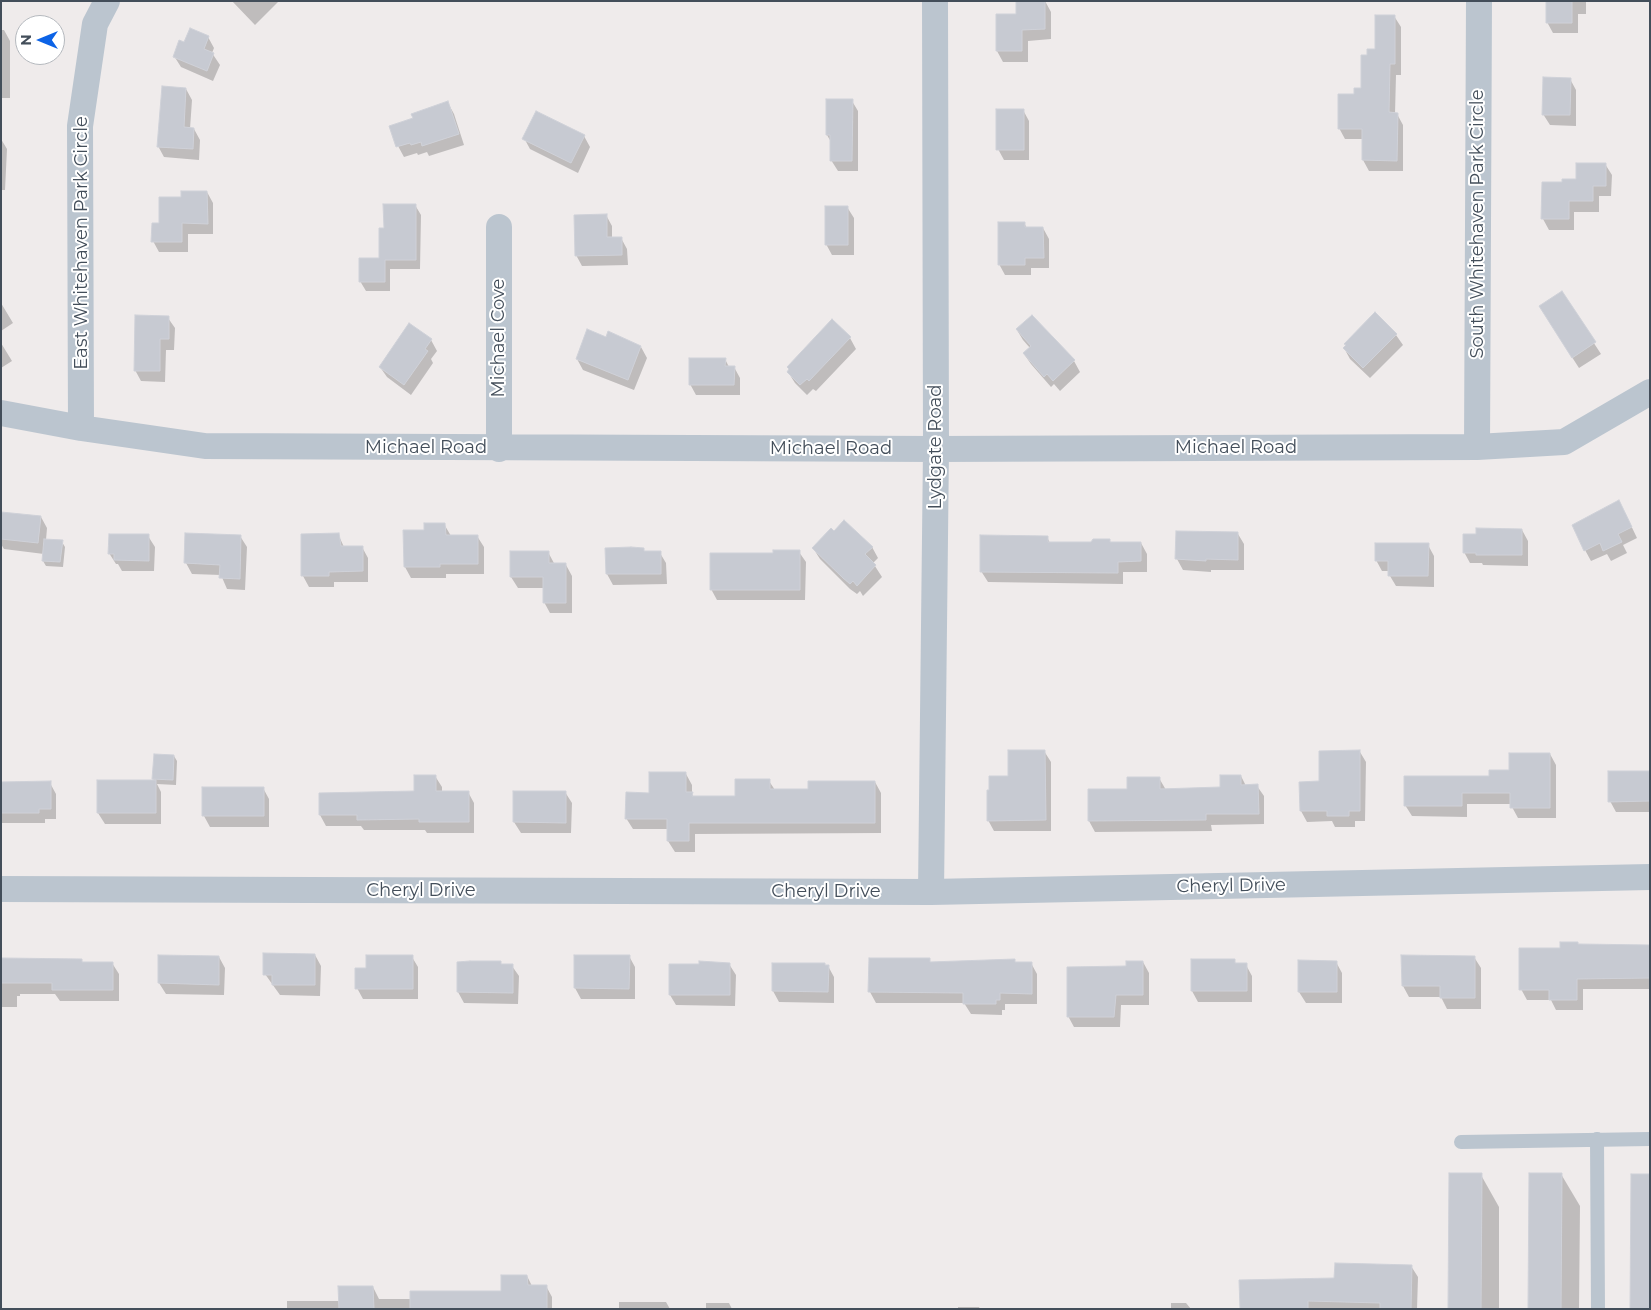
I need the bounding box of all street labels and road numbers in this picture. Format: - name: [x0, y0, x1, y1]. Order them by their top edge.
- street label: South Whitehaven Park Circle: [1467, 89, 1489, 359]
- street label: East Whitehaven Park Circle: [71, 116, 93, 370]
- street label: Michael Cove: [488, 279, 510, 397]
- street label: Lydgate Road: [925, 385, 947, 509]
- street label: Michael Road: [365, 437, 487, 459]
- street label: Michael Road: [1175, 437, 1297, 459]
- street label: Michael Road: [770, 438, 892, 460]
- street label: Cheryl Drive: [1176, 874, 1286, 898]
- street label: Cheryl Drive: [366, 880, 476, 902]
- street label: Cheryl Drive: [771, 881, 881, 903]

